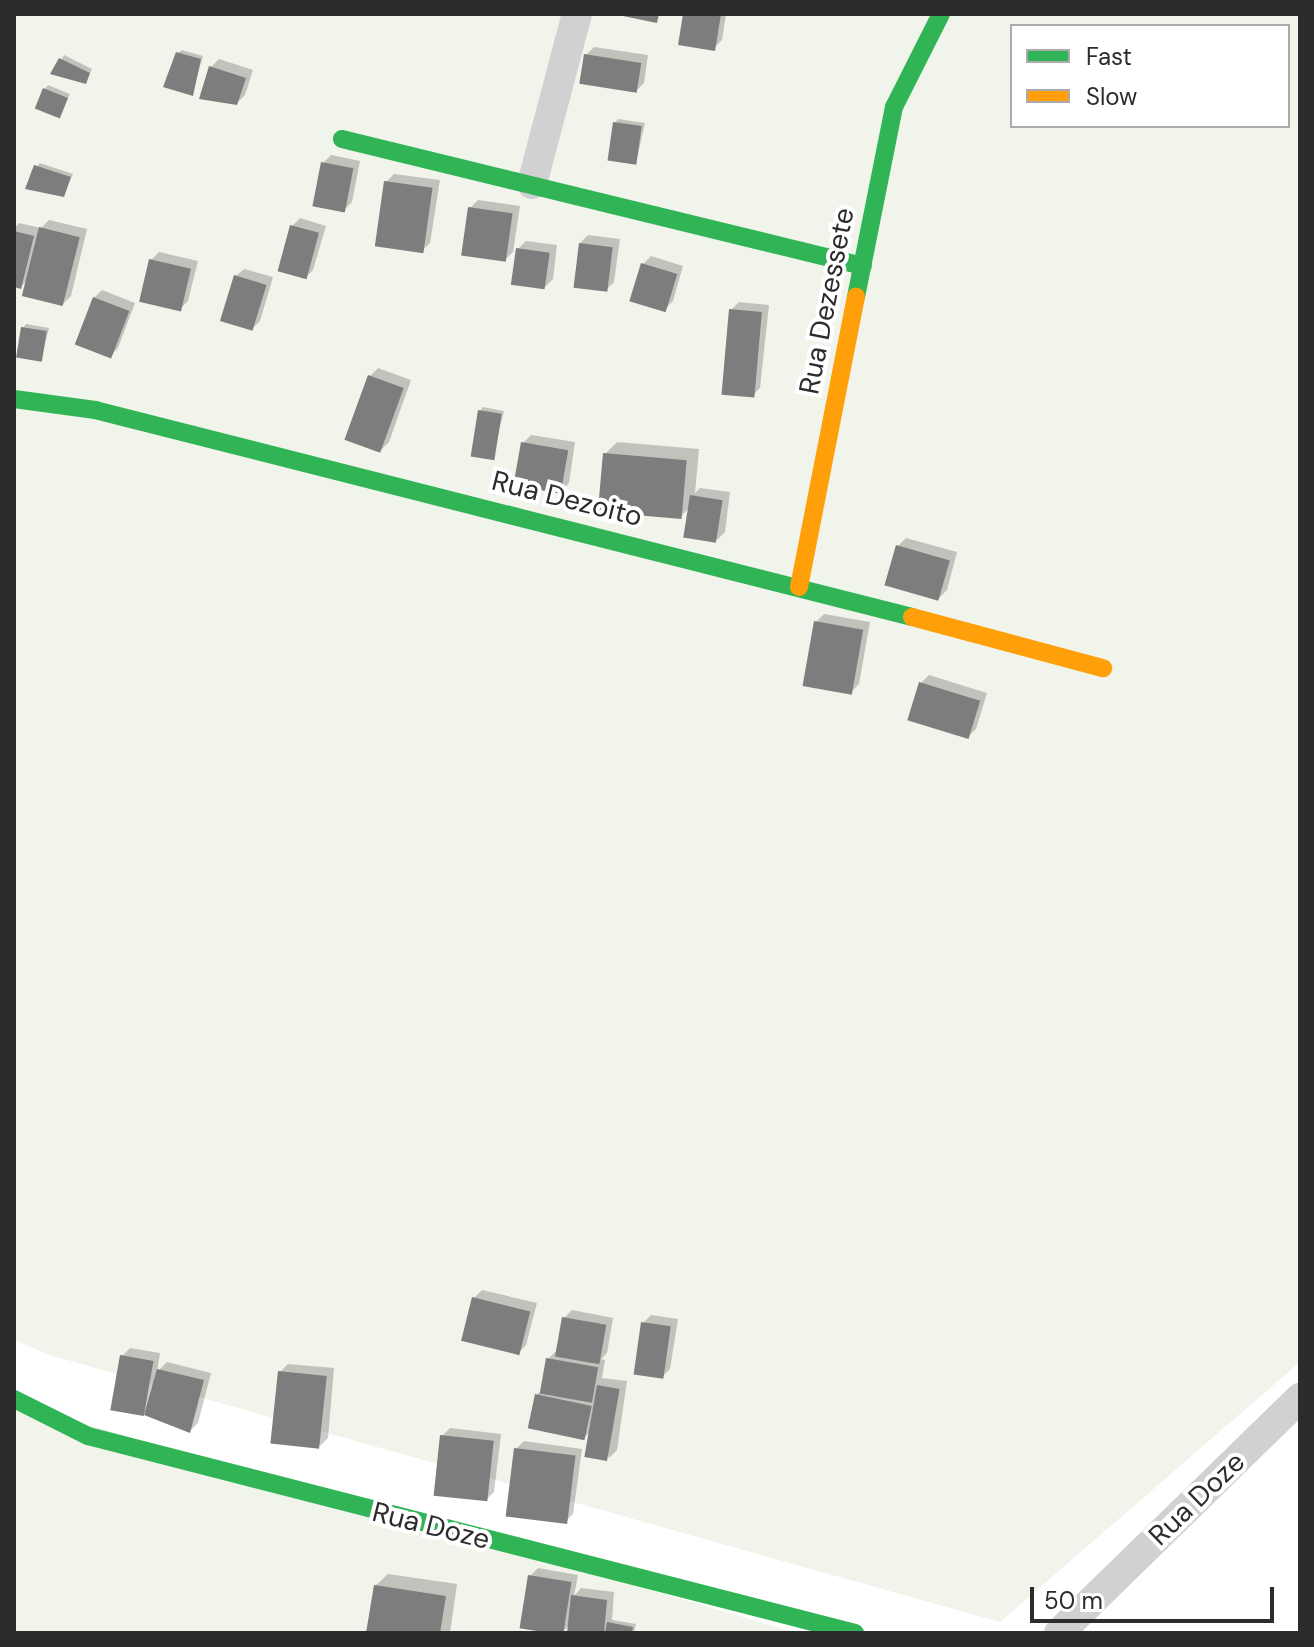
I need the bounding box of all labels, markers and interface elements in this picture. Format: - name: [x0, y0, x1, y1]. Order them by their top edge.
- legend: [1010, 24, 1290, 128]
- text: Fast: [1086, 41, 1132, 72]
- text: Slow: [1086, 81, 1137, 112]
- street label: Rua Dezessete: [792, 205, 862, 397]
- street label: Rua Dezoito: [488, 464, 646, 534]
- street label: Rua Doze: [1142, 1445, 1252, 1553]
- street label: Rua Doze: [369, 1495, 493, 1557]
- scale bar: [1034, 1571, 1278, 1621]
- text: 50 m: [1044, 1585, 1103, 1616]

